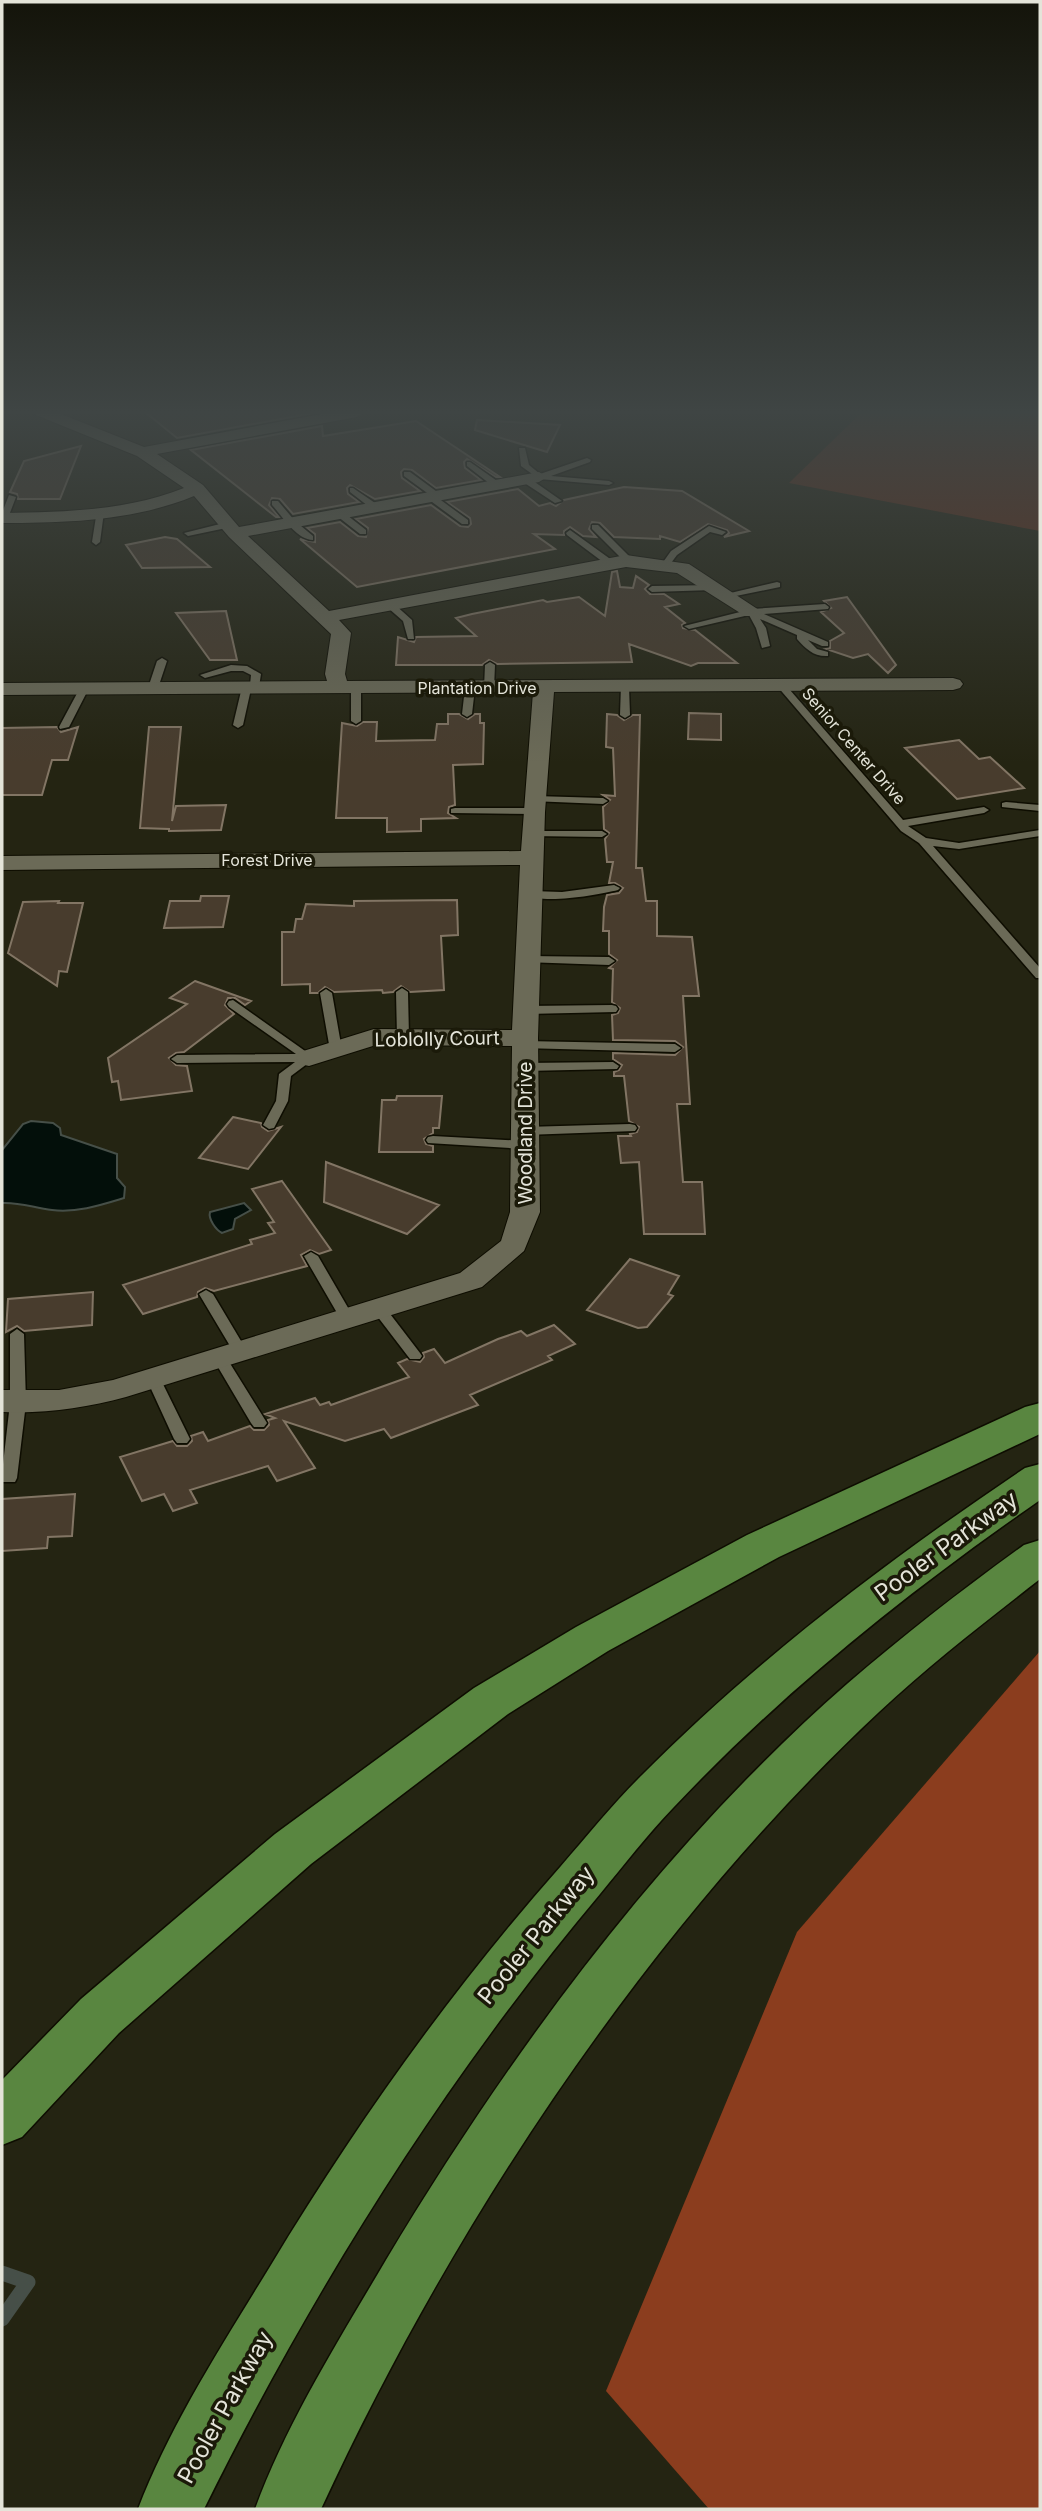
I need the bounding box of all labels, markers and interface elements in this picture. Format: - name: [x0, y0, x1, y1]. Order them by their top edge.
- street label: Plantation Drive: [417, 678, 537, 698]
- street label: Senior Center Drive: [798, 684, 910, 808]
- street label: Forest Drive: [221, 850, 313, 870]
- street label: Loblolly Court: [374, 1026, 500, 1052]
- street label: Woodland Drive: [514, 1062, 537, 1204]
- street label: Pooler Parkway: [869, 1485, 1023, 1607]
- street label: Pooler Parkway: [472, 1860, 600, 2010]
- street label: Pooler Parkway: [172, 2326, 278, 2488]

